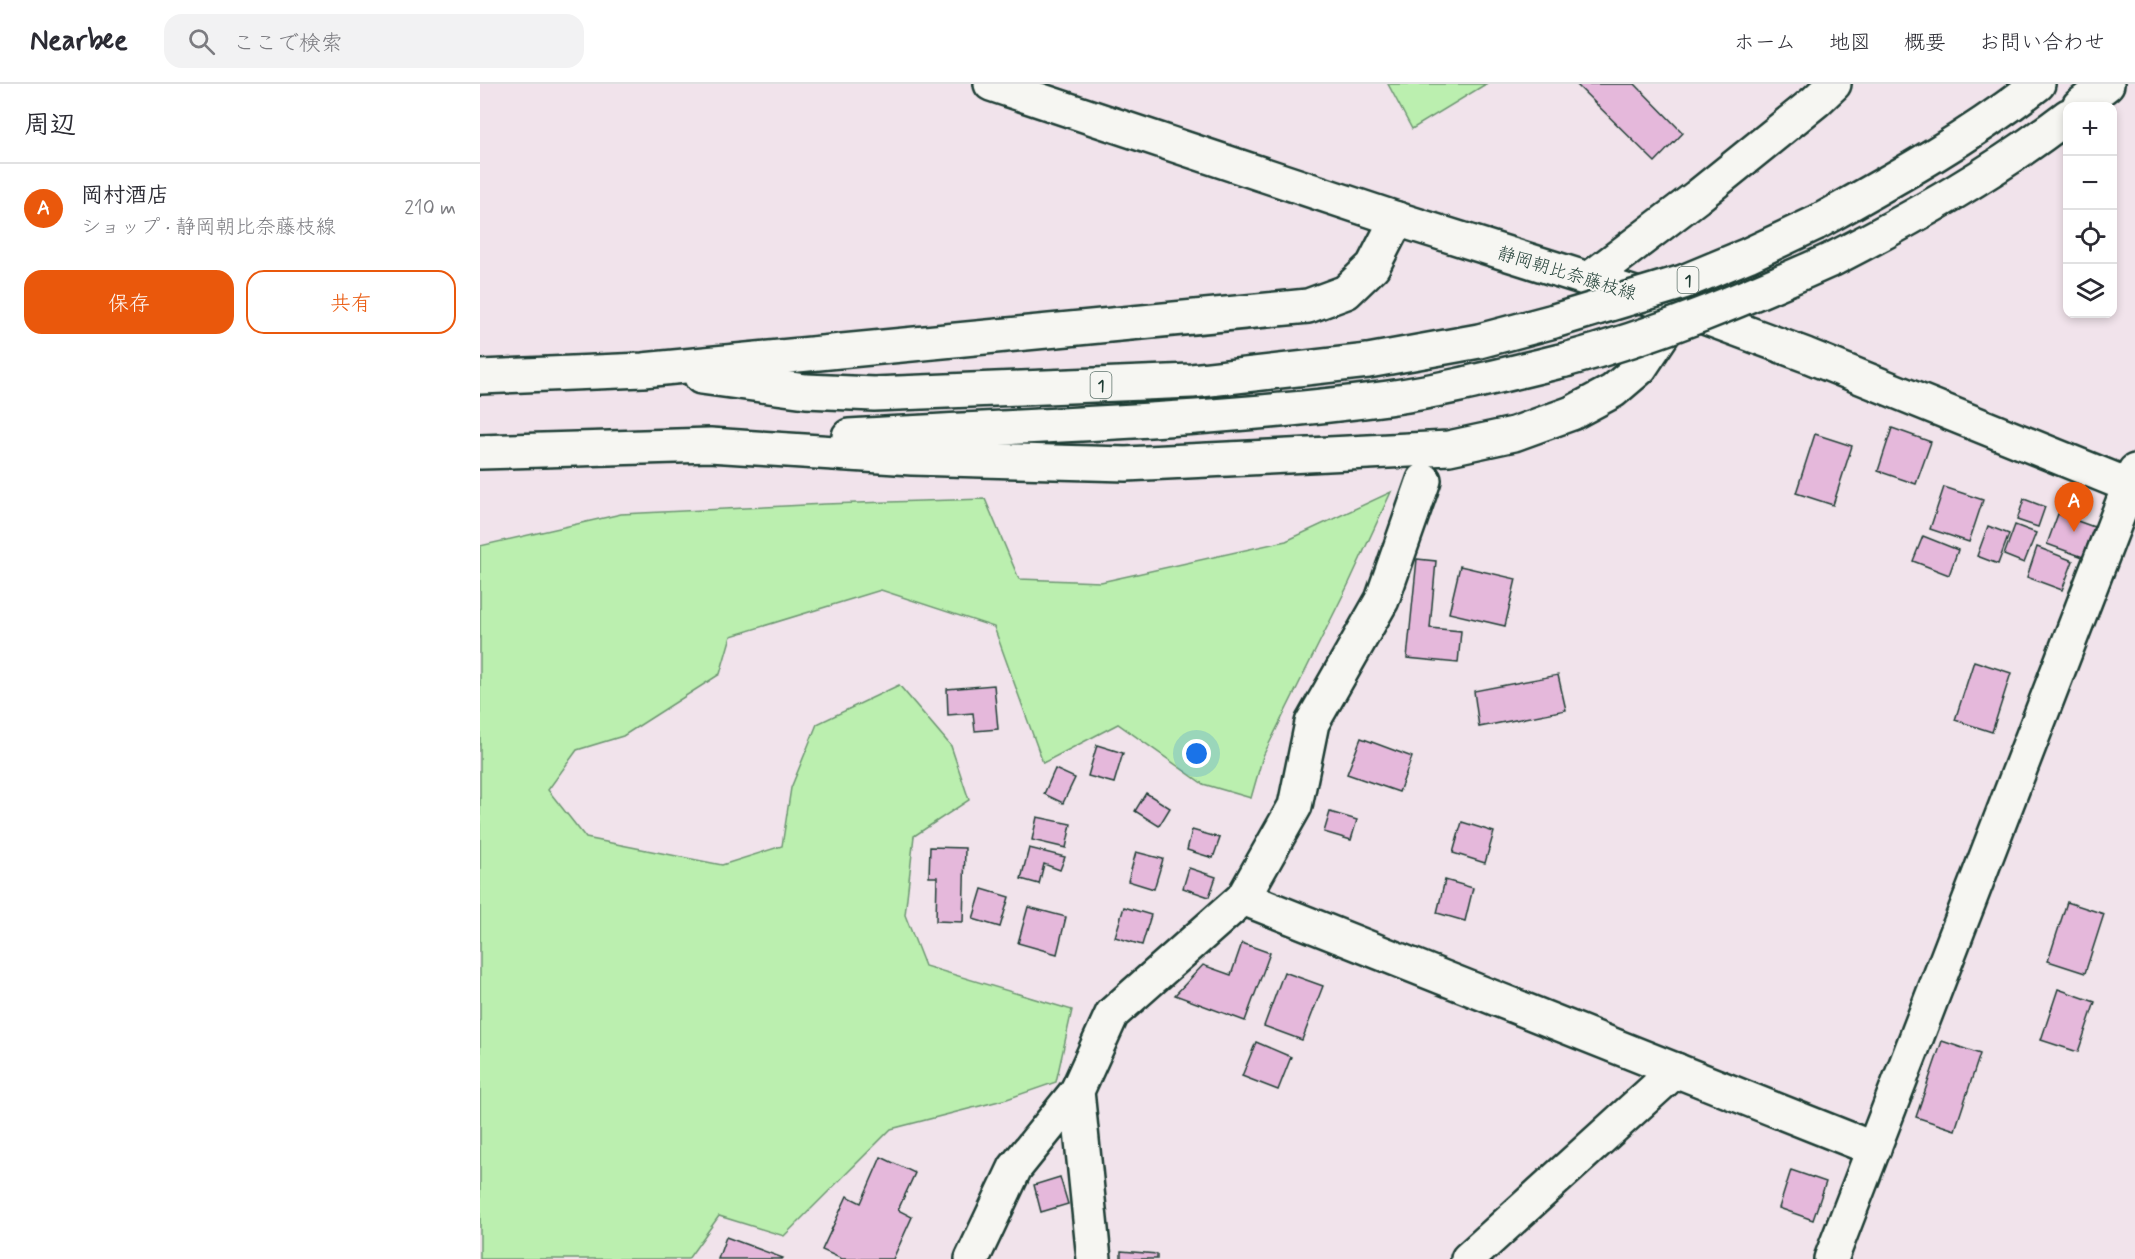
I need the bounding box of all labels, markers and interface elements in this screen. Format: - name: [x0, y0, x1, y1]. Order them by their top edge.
- search box: [164, 14, 584, 68]
- text: Nearbee: [30, 23, 128, 60]
- icon: search: [185, 25, 218, 58]
- text: ホーム: [1734, 29, 1796, 57]
- text: 地図: [1829, 29, 1871, 57]
- text: 概要: [1904, 29, 1946, 57]
- text: お問い合わせ: [1979, 29, 2105, 57]
- text: ここで検索: [233, 30, 343, 58]
- map controls: [2063, 102, 2117, 318]
- button: +: [2063, 102, 2117, 156]
- text: 周辺: [24, 109, 76, 143]
- button: −: [2063, 156, 2117, 210]
- text: 岡村酒店: [81, 182, 169, 210]
- text: A: [37, 195, 50, 222]
- text: 210 m: [404, 195, 456, 222]
- button: locate: [2063, 210, 2117, 264]
- text: ショップ · 静岡朝比奈藤枝線: [81, 214, 336, 241]
- street label: 静岡朝比奈藤枝線: [1494, 241, 1639, 306]
- button: layers: [2063, 264, 2117, 318]
- road number: 1: [1678, 267, 1698, 293]
- button: 保存: [24, 270, 234, 334]
- button: 共有: [246, 270, 456, 334]
- road number: 1: [1090, 372, 1112, 398]
- pin: A: [2054, 482, 2094, 532]
- your location: [1182, 739, 1211, 768]

